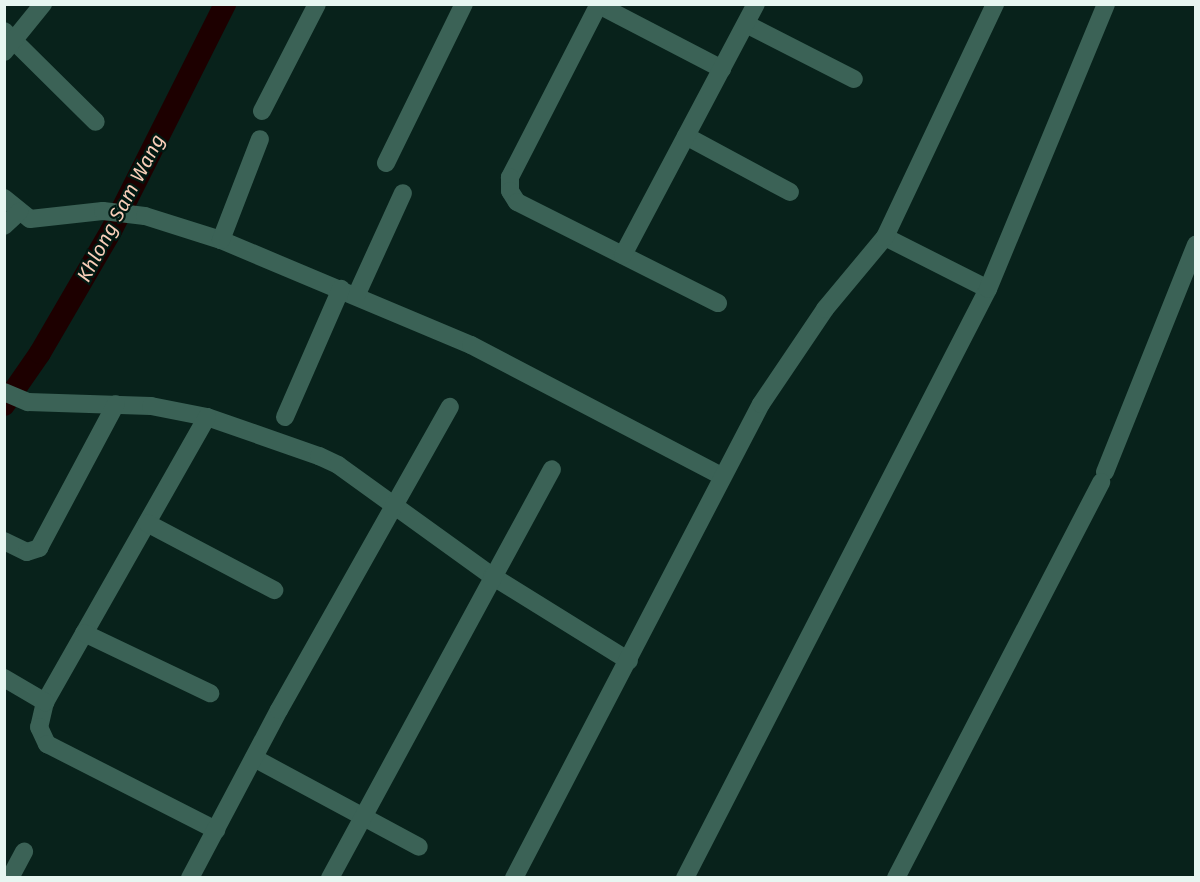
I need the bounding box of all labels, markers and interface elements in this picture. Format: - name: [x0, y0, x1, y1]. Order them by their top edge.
- water label: Khlong Sam Wang: [72, 130, 170, 286]

